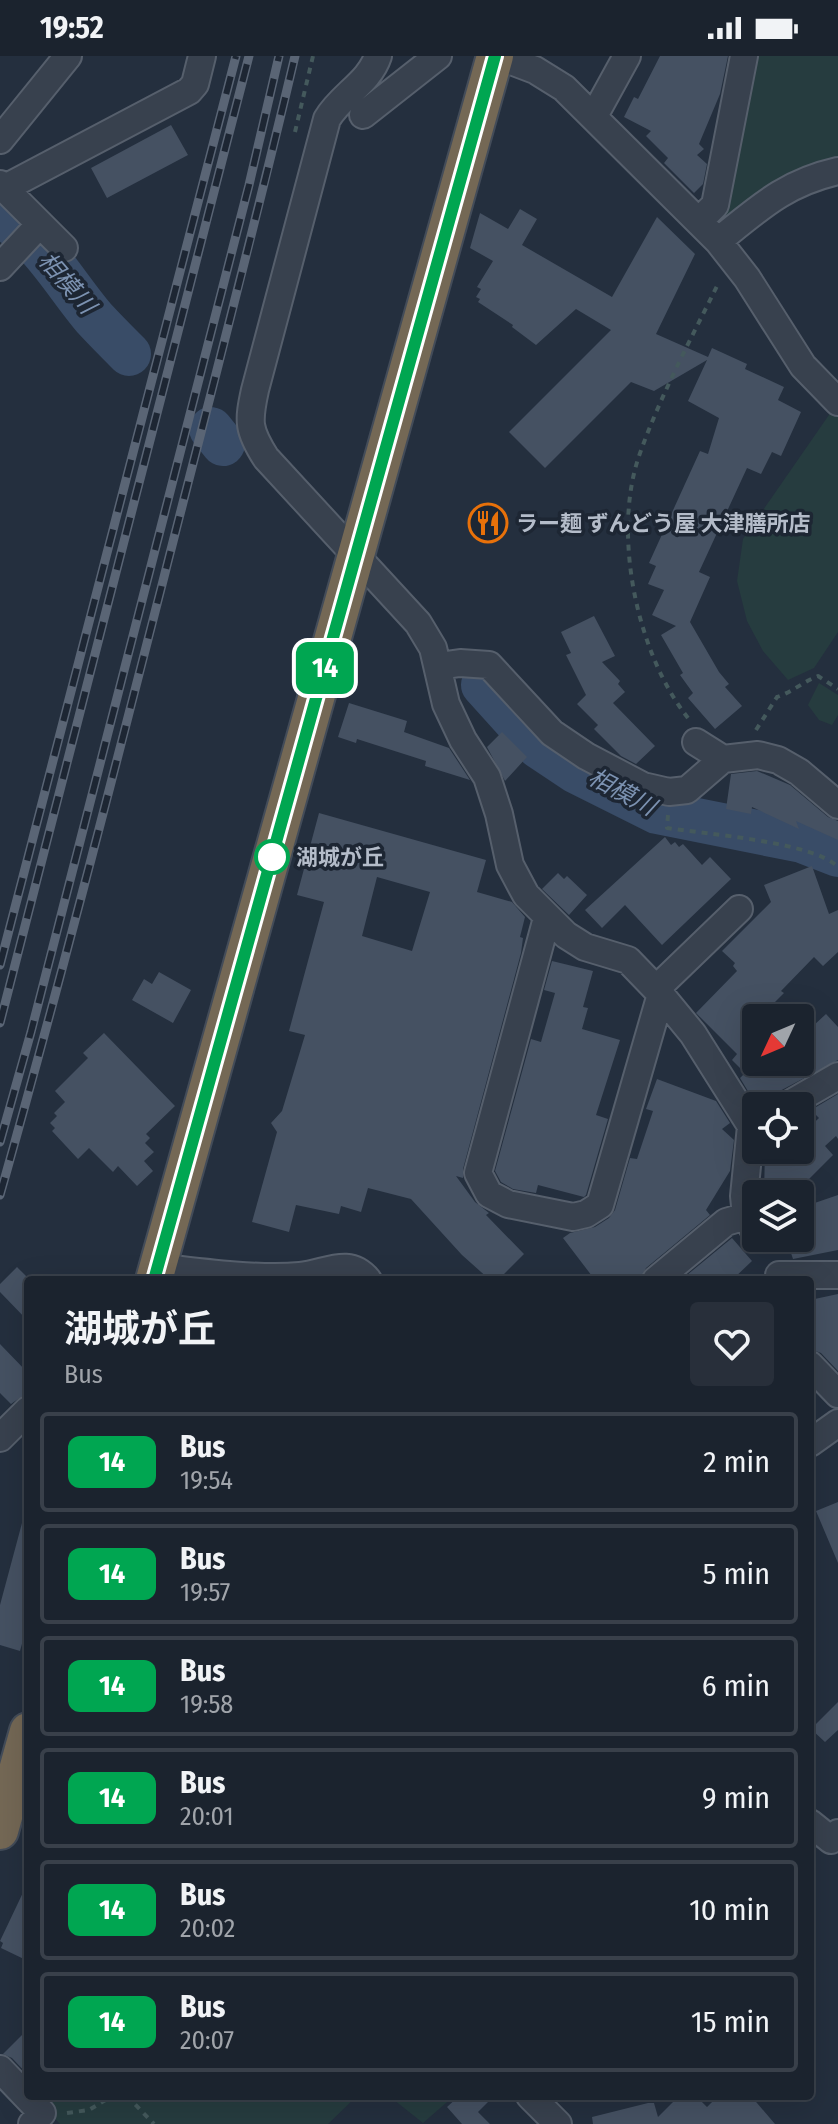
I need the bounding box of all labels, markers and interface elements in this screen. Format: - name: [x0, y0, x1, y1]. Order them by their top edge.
- text: 19:52: [40, 10, 104, 46]
- water label: 相模川: [33, 247, 103, 322]
- restaurant icon: ラー麺 ずんどう屋 大津膳所店: [467, 502, 509, 544]
- place label: ラー麺 ずんどう屋 大津膳所店: [516, 510, 811, 537]
- line badge: 14: [289, 642, 361, 694]
- text: 14: [312, 651, 338, 684]
- water label: 相模川: [584, 763, 663, 823]
- marker: 湖城が丘: [255, 840, 289, 874]
- place label: 湖城が丘: [296, 844, 384, 871]
- north arrow: [742, 1004, 814, 1076]
- map controls: [742, 1004, 814, 1252]
- button: locate: [742, 1092, 814, 1164]
- button: layers: [742, 1180, 814, 1252]
- button: heart: [690, 1302, 774, 1386]
- text: 湖城が丘: [64, 1306, 216, 1352]
- text: Bus: [64, 1359, 103, 1390]
- text: Bus: [180, 1429, 225, 1465]
- text: 2 min: [703, 1444, 770, 1480]
- text: 14: [99, 1445, 125, 1478]
- text: 19:54: [180, 1465, 233, 1496]
- text: Bus: [180, 1541, 225, 1577]
- text: 5 min: [703, 1556, 770, 1592]
- text: 14: [99, 1557, 125, 1590]
- text: 19:57: [180, 1577, 230, 1608]
- text: Bus: [180, 1653, 225, 1689]
- text: 6 min: [702, 1668, 770, 1704]
- text: 14: [99, 1669, 125, 1702]
- text: 19:58: [180, 1689, 233, 1720]
- text: Bus: [180, 1765, 225, 1801]
- text: 9 min: [702, 1780, 770, 1816]
- text: 14: [99, 1781, 125, 1814]
- text: 20:01: [180, 1801, 234, 1832]
- text: Bus: [180, 1877, 225, 1913]
- text: 10 min: [689, 1892, 770, 1928]
- text: 14: [99, 1893, 125, 1926]
- text: 20:02: [180, 1913, 235, 1944]
- text: Bus: [180, 1989, 225, 2025]
- text: 15 min: [691, 2004, 770, 2040]
- text: 14: [99, 2005, 125, 2038]
- text: 20:07: [180, 2025, 234, 2056]

